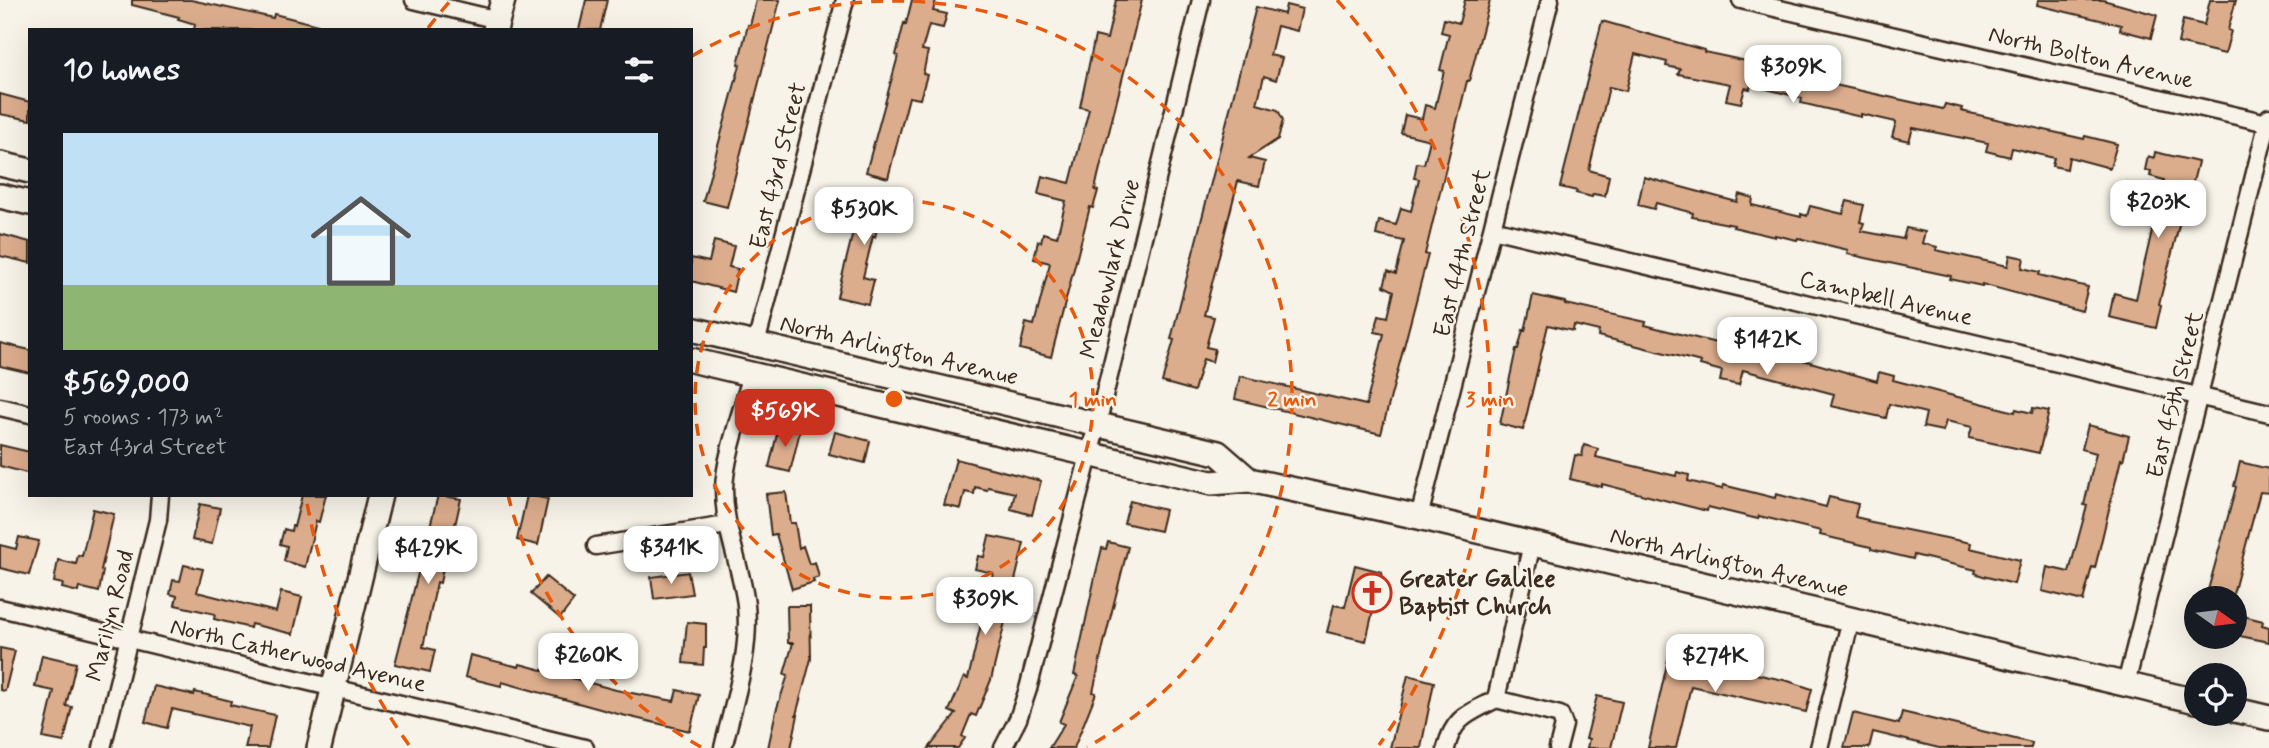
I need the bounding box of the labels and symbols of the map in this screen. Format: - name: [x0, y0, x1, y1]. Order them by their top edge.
- street label: North Bolton Avenue: [1985, 19, 2197, 97]
- pin: $309K: [1744, 46, 1842, 105]
- street label: East 43rd Street: [743, 79, 815, 253]
- street label: East 44th Street: [1427, 165, 1499, 341]
- street label: Meadowlark Drive: [1074, 176, 1148, 362]
- pin: $203K: [2109, 180, 2207, 240]
- pin: $530K: [815, 188, 913, 247]
- street label: Campbell Avenue: [1796, 264, 1976, 334]
- street label: North Arlington Avenue: [776, 308, 1021, 396]
- street label: East 45th Street: [2140, 308, 2212, 482]
- pin: $142K: [1718, 318, 1816, 377]
- text: 1 min: [1069, 386, 1117, 414]
- text: 2 min: [1267, 386, 1317, 414]
- text: 3 min: [1466, 386, 1514, 414]
- centre of rings: [882, 387, 906, 411]
- pin: $569K: [736, 390, 834, 449]
- street label: North Arlington Avenue: [1606, 520, 1851, 608]
- pin: $429K: [379, 526, 477, 586]
- pin: $341K: [622, 526, 720, 586]
- street label: Marilyn Road: [80, 547, 142, 685]
- place label: Greater Galilee Baptist Church: [1399, 564, 1556, 623]
- church icon: Greater Galilee Baptist Church: [1351, 572, 1393, 614]
- pin: $309K: [936, 578, 1034, 637]
- north arrow: [2184, 586, 2247, 649]
- street label: North Catherwood Avenue: [167, 611, 429, 701]
- pin: $260K: [539, 634, 637, 693]
- pin: $274K: [1666, 634, 1764, 694]

